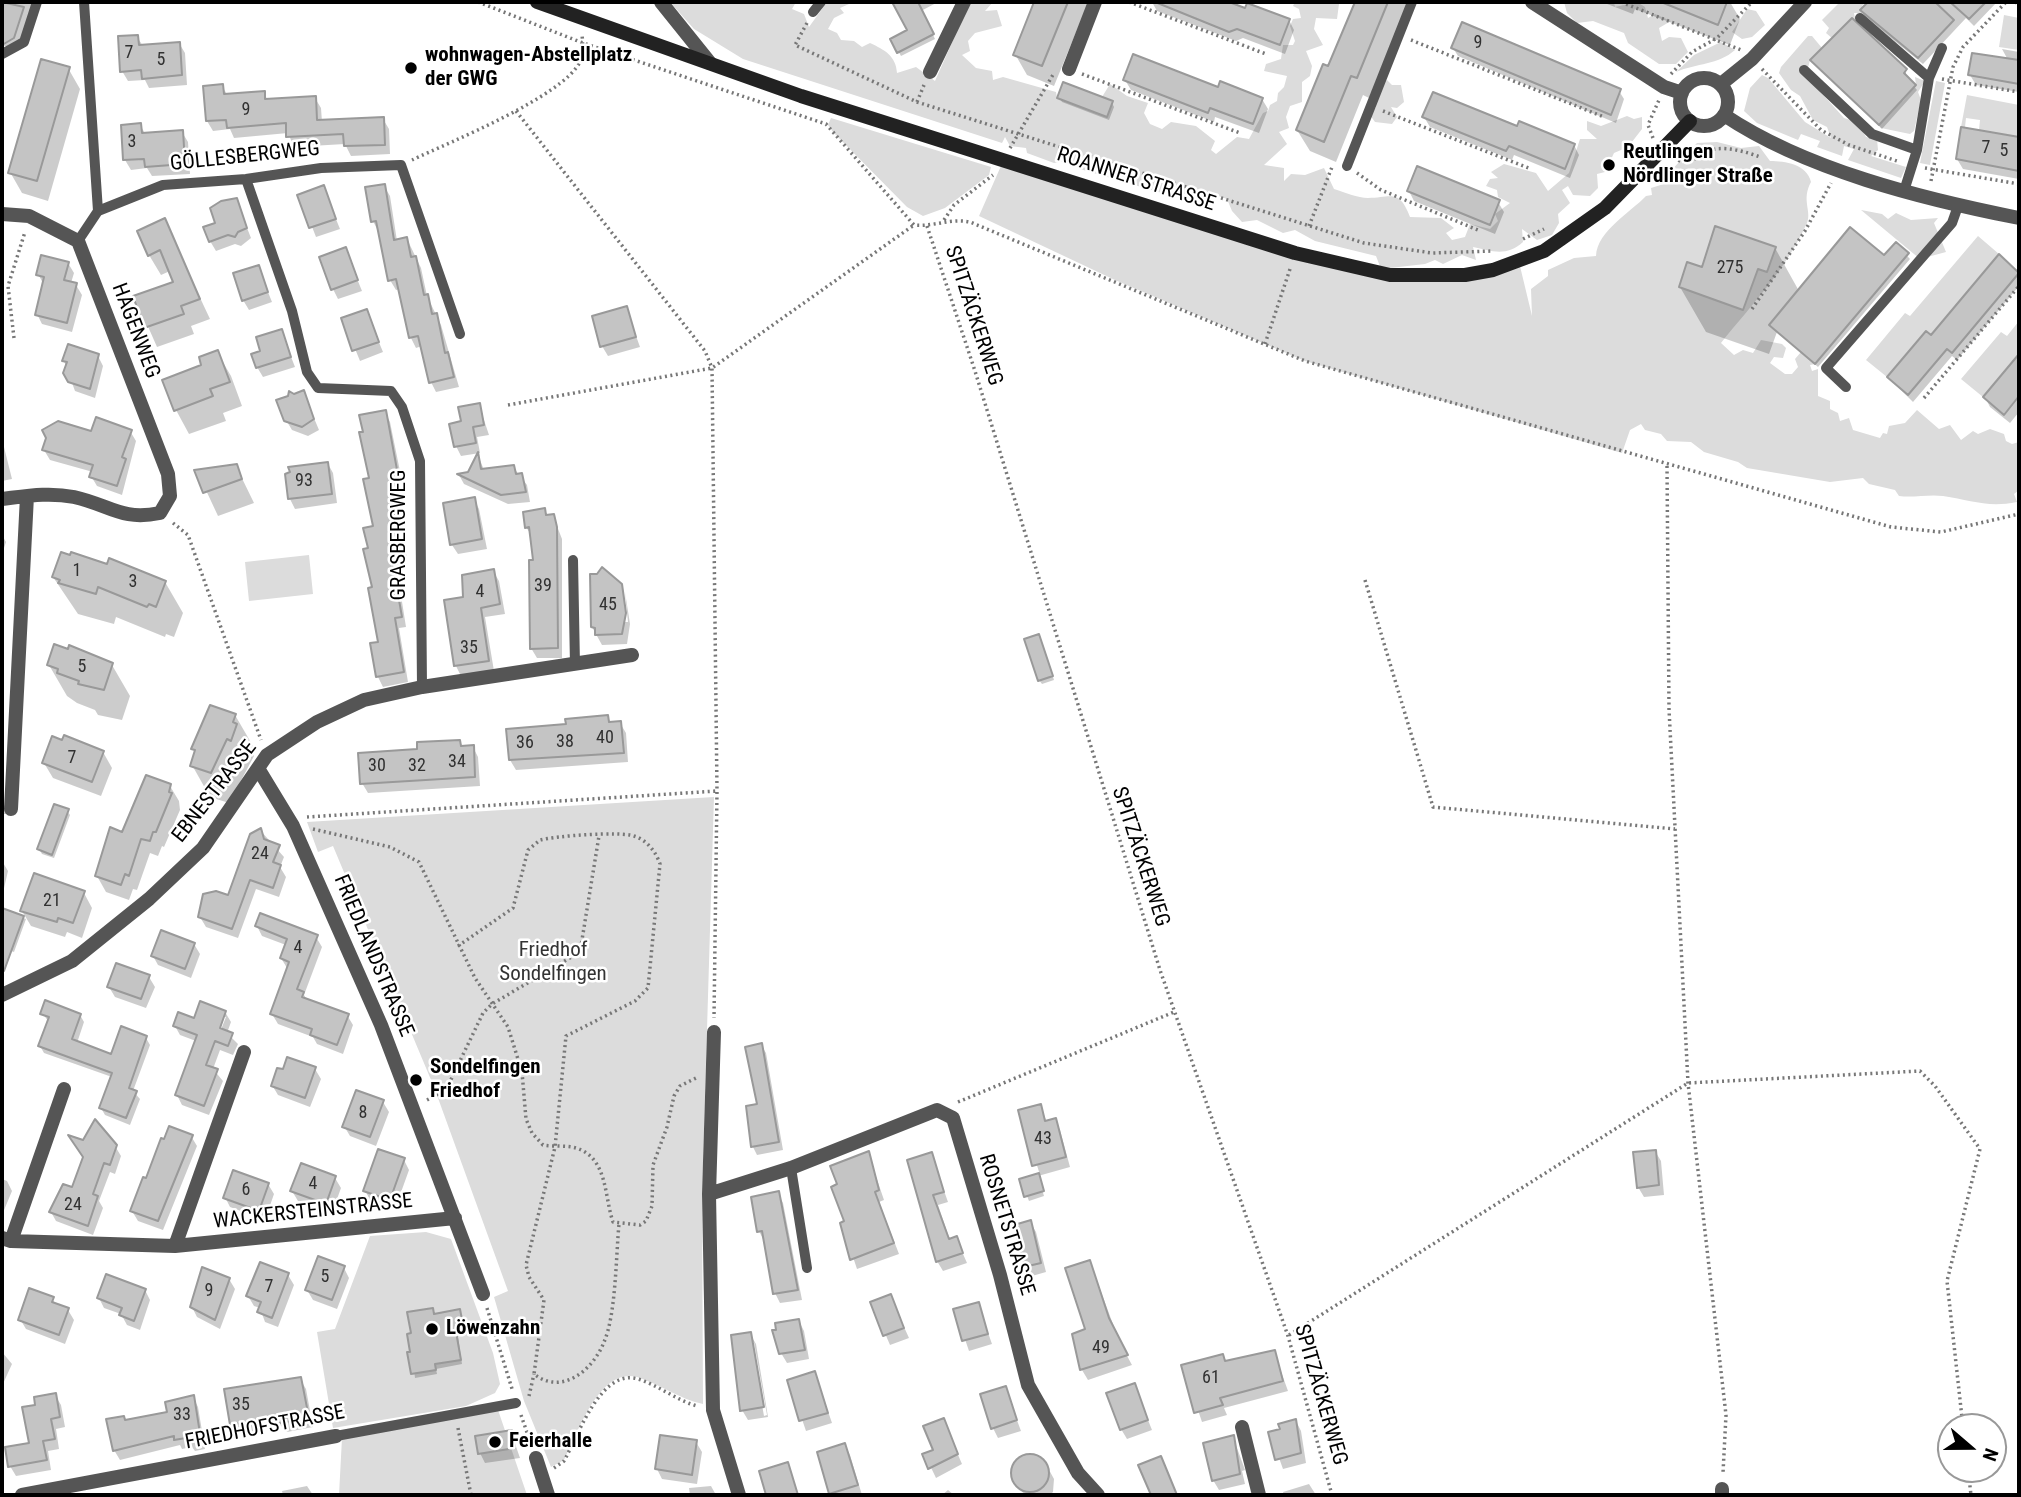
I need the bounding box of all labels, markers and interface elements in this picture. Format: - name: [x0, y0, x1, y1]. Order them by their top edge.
- house number: 9: [1474, 32, 1482, 54]
- house number: 7: [125, 42, 133, 64]
- place label: wohnwagen-Abstellplatz der GWG: [425, 43, 632, 93]
- house number: 5: [157, 49, 165, 71]
- marker: wohnwagen-Abstellplatz der GWG: [403, 60, 419, 76]
- house number: 9: [242, 99, 250, 121]
- house number: 3: [128, 131, 136, 153]
- street label: GÖLLESBERGWEG: [169, 137, 321, 177]
- house number: 7: [1982, 137, 1990, 159]
- place label: Reutlingen Nördlinger Straße: [1623, 140, 1773, 190]
- house number: 5: [2000, 140, 2008, 162]
- street label: ROANNER STRASSE: [1053, 142, 1219, 218]
- marker: Reutlingen Nördlinger Straße: [1601, 157, 1617, 173]
- street label: SPITZÄCKERWEG: [939, 243, 1007, 389]
- house number: 275: [1717, 257, 1743, 279]
- street label: HAGENWEG: [105, 280, 165, 382]
- house number: 93: [295, 470, 313, 492]
- street label: GRASBERGWEG: [387, 470, 413, 600]
- house number: 1: [73, 560, 81, 582]
- house number: 3: [129, 571, 137, 593]
- house number: 39: [534, 575, 552, 597]
- house number: 4: [476, 581, 484, 603]
- house number: 45: [599, 594, 617, 616]
- house number: 35: [460, 637, 478, 659]
- house number: 5: [78, 656, 86, 678]
- house number: 40: [596, 727, 614, 749]
- house number: 38: [556, 731, 574, 753]
- house number: 36: [516, 732, 534, 754]
- street label: EBNESTRASSE: [167, 736, 263, 848]
- house number: 7: [68, 747, 76, 769]
- house number: 34: [448, 751, 466, 773]
- house number: 30: [368, 755, 386, 777]
- house number: 32: [408, 755, 426, 777]
- street label: SPITZÄCKERWEG: [1106, 784, 1174, 930]
- house number: 24: [251, 843, 269, 865]
- street label: FRIEDLANDSTRASSE: [328, 871, 418, 1041]
- house number: 21: [43, 890, 61, 912]
- house number: 4: [294, 937, 302, 959]
- park label: Friedhof Sondelfingen: [499, 938, 607, 988]
- place label: Sondelfingen Friedhof: [430, 1055, 541, 1105]
- marker: Sondelfingen Friedhof: [408, 1072, 424, 1088]
- house number: 8: [359, 1102, 367, 1124]
- house number: 43: [1034, 1128, 1052, 1150]
- street label: ROSNETSTRASSE: [973, 1151, 1039, 1299]
- house number: 4: [309, 1173, 317, 1195]
- house number: 6: [242, 1179, 250, 1201]
- street label: WACKERSTEINSTRASSE: [212, 1189, 414, 1235]
- house number: 24: [64, 1194, 82, 1216]
- house number: 5: [321, 1266, 329, 1288]
- house number: 7: [265, 1276, 273, 1298]
- house number: 9: [205, 1280, 213, 1302]
- place label: Löwenzahn: [446, 1316, 540, 1342]
- marker: Löwenzahn: [424, 1321, 440, 1337]
- street label: SPITZÄCKERWEG: [1288, 1322, 1352, 1468]
- house number: 49: [1092, 1337, 1110, 1359]
- house number: 61: [1202, 1367, 1220, 1389]
- house number: 35: [232, 1394, 250, 1416]
- street label: FRIEDHOFSTRASSE: [183, 1400, 347, 1456]
- house number: 33: [173, 1404, 191, 1426]
- north arrow: [1937, 1413, 2007, 1483]
- place label: Feierhalle: [509, 1429, 592, 1455]
- marker: Feierhalle: [487, 1434, 503, 1450]
- text: N: [1978, 1445, 2003, 1464]

